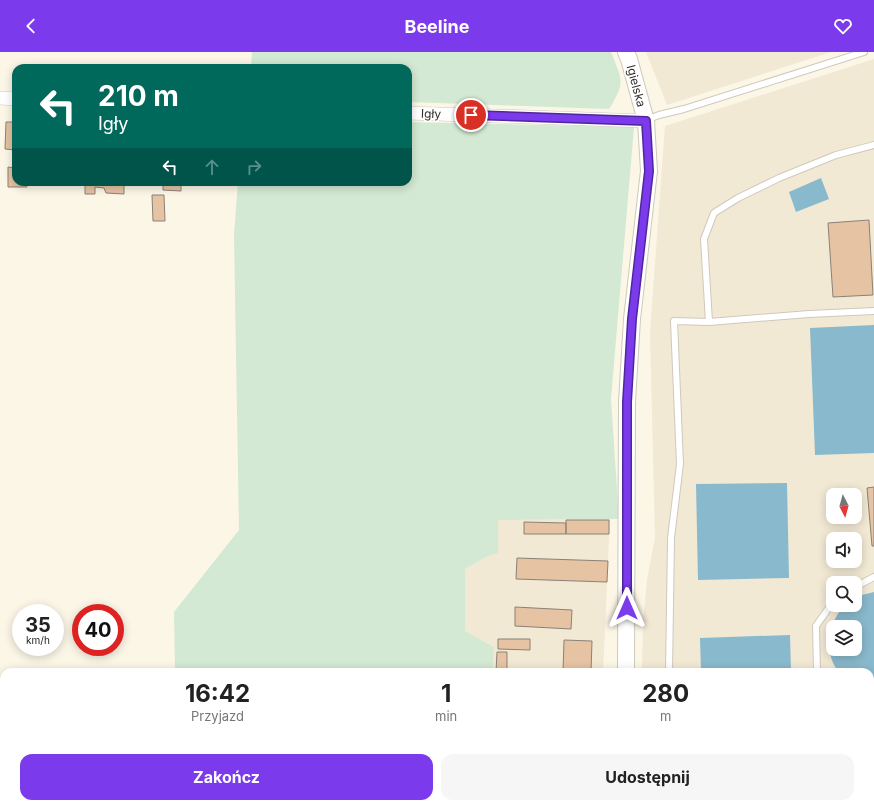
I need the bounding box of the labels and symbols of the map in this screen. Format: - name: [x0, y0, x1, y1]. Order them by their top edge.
- street label: Igielska: [624, 63, 649, 109]
- pin: [454, 98, 488, 132]
- street label: Igły: [421, 106, 442, 121]
- north arrow: [826, 488, 862, 524]
- position arrow: [606, 587, 648, 629]
- speed limit sign: 40: [72, 604, 124, 656]

